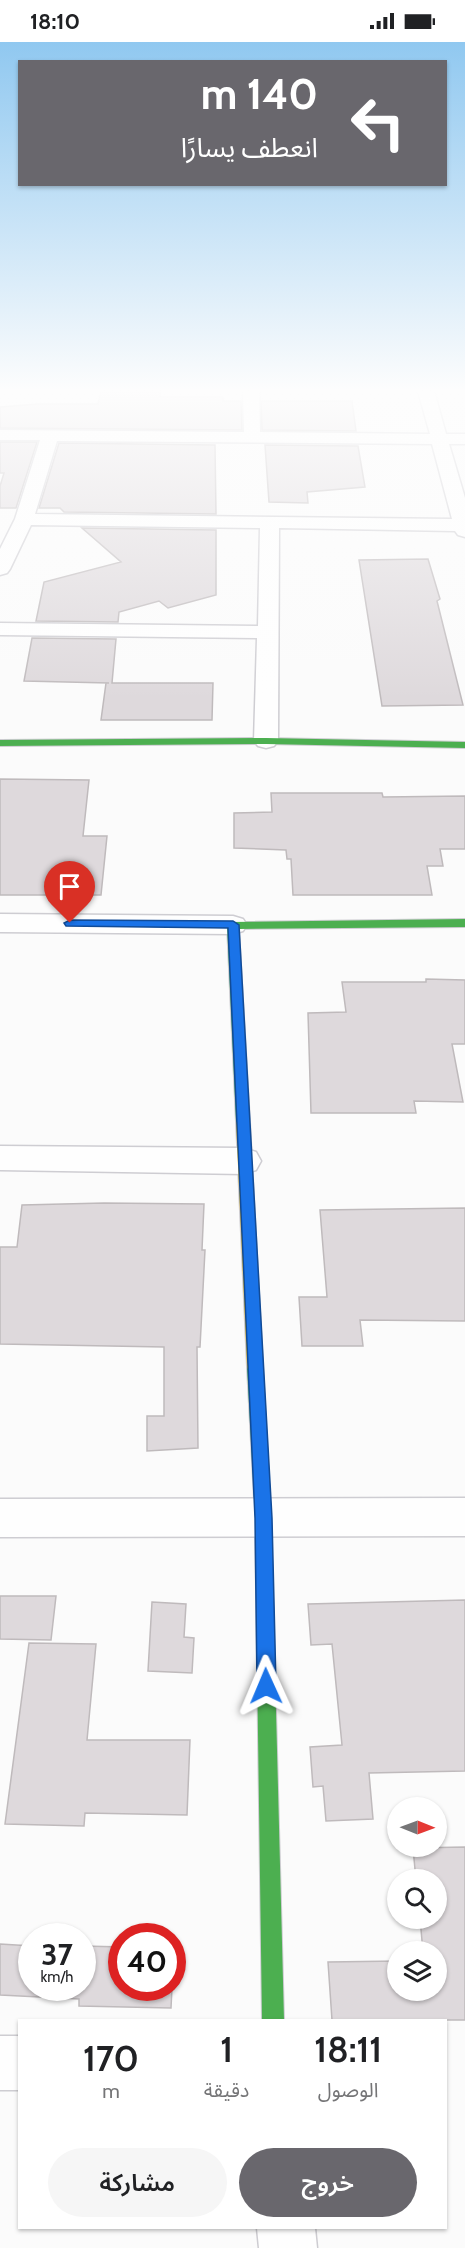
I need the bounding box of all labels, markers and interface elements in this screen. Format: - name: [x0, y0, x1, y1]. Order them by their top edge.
- text: 18:10: [30, 8, 80, 35]
- text: 140 m: [201, 68, 318, 120]
- icon: left: [339, 84, 417, 162]
- text: انعطف يسارًا: [181, 131, 318, 164]
- pin: [44, 861, 95, 923]
- icon: arrive: [53, 870, 86, 903]
- position arrow: [234, 1654, 298, 1718]
- north arrow: [387, 1797, 447, 1857]
- map controls: [387, 1797, 447, 2001]
- button: search: [387, 1869, 447, 1929]
- speed limit sign: 40: [108, 1923, 186, 2001]
- text: 37: [41, 1936, 73, 1973]
- button: layers: [387, 1941, 447, 2001]
- text: km/h: [41, 1968, 73, 1986]
- text: 1: [220, 2027, 233, 2071]
- text: 18:11: [314, 2027, 382, 2071]
- text: 170: [83, 2036, 139, 2080]
- text: دقيقة: [204, 2078, 249, 2102]
- text: الوصول: [318, 2078, 379, 2102]
- text: m: [102, 2079, 120, 2103]
- button: مشاركة: [48, 2148, 227, 2217]
- button: خروج: [239, 2148, 417, 2217]

